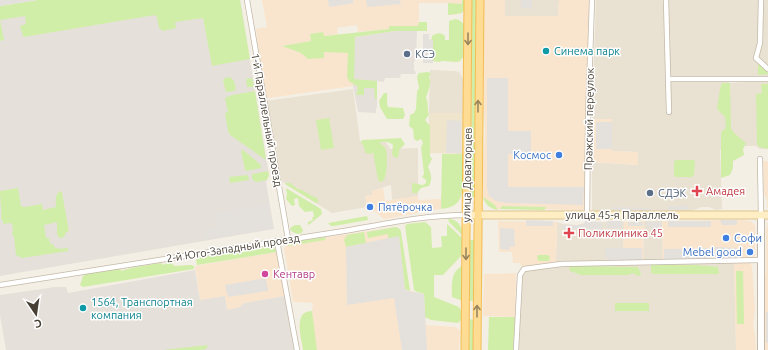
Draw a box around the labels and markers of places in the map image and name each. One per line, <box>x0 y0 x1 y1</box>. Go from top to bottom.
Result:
place label: Синема парк <box>554 45 620 57</box>
marker: Синема парк <box>541 46 551 56</box>
place label: КСЭ <box>415 48 435 60</box>
marker: КСЭ <box>402 49 412 59</box>
place label: Космос <box>513 149 551 161</box>
marker: Космос <box>554 150 564 160</box>
marker: Амадея <box>691 185 703 197</box>
place label: Амадея <box>706 185 745 197</box>
place label: СДЭК <box>658 187 686 199</box>
marker: СДЭК <box>645 188 655 198</box>
place label: Пятёрочка <box>378 201 432 213</box>
marker: Пятёрочка <box>365 202 375 212</box>
marker: Поликлиника 45 <box>563 227 575 239</box>
place label: Поликлиника 45 <box>578 227 663 239</box>
place label: Софи <box>734 232 762 244</box>
marker: Софи <box>721 233 731 243</box>
place label: Mebel good <box>683 246 742 258</box>
marker: Mebel good <box>745 247 755 257</box>
place label: Кентавр <box>273 268 315 280</box>
marker: Кентавр <box>260 269 270 279</box>
place label: 1564, Транспортная компания <box>91 296 193 321</box>
marker: 1564, Транспортная компания <box>78 303 88 313</box>

